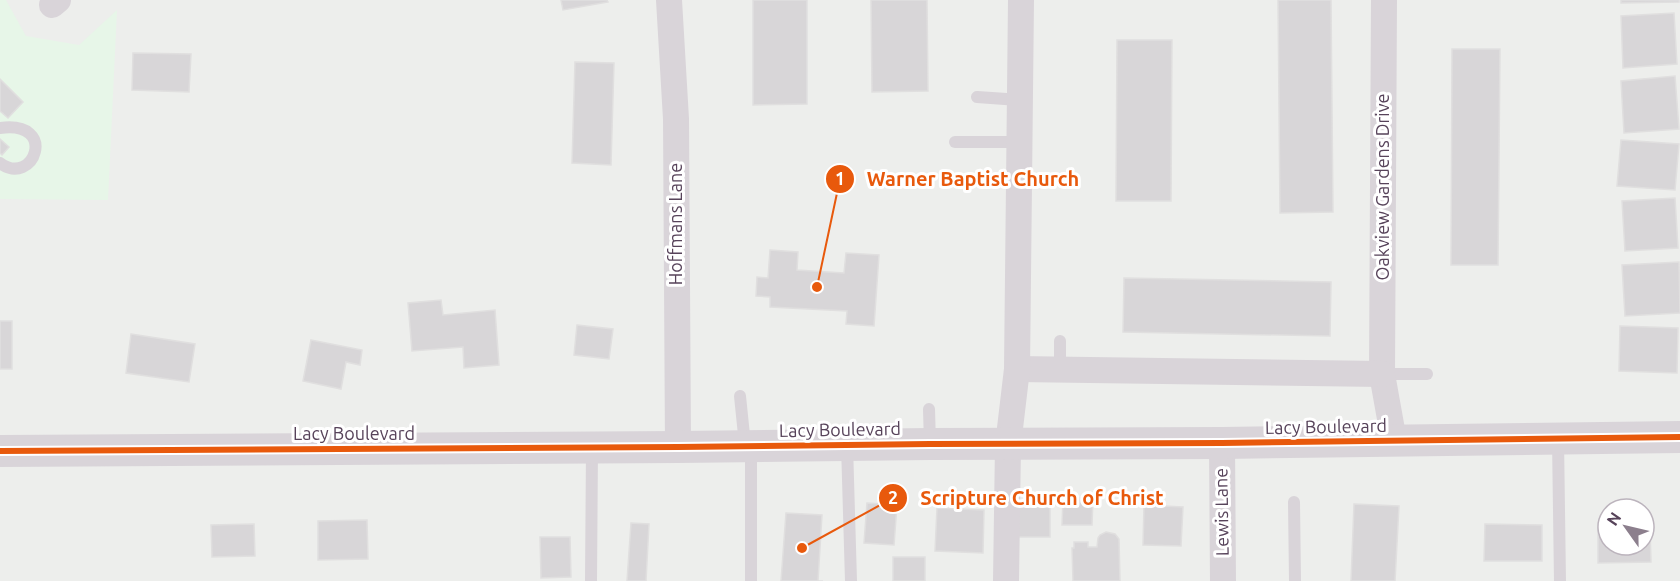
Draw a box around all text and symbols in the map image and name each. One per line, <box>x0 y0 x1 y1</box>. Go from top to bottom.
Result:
street label: Oakview Gardens Drive <box>1372 94 1392 280</box>
callout: Warner Baptist Church <box>825 160 1091 198</box>
street label: Hoffmans Lane <box>665 163 685 285</box>
text: Warner Baptist Church <box>867 167 1079 190</box>
text: 1 <box>835 168 845 188</box>
street label: Lacy Boulevard <box>1265 415 1387 437</box>
street label: Lacy Boulevard <box>779 418 901 440</box>
street label: Lacy Boulevard <box>293 423 415 443</box>
street label: Lewis Lane <box>1210 468 1232 556</box>
callout: Scripture Church of Christ <box>878 479 1175 517</box>
text: Scripture Church of Christ <box>920 486 1164 509</box>
text: 2 <box>888 487 898 507</box>
north arrow <box>1596 497 1656 557</box>
text: N <box>1603 509 1624 529</box>

